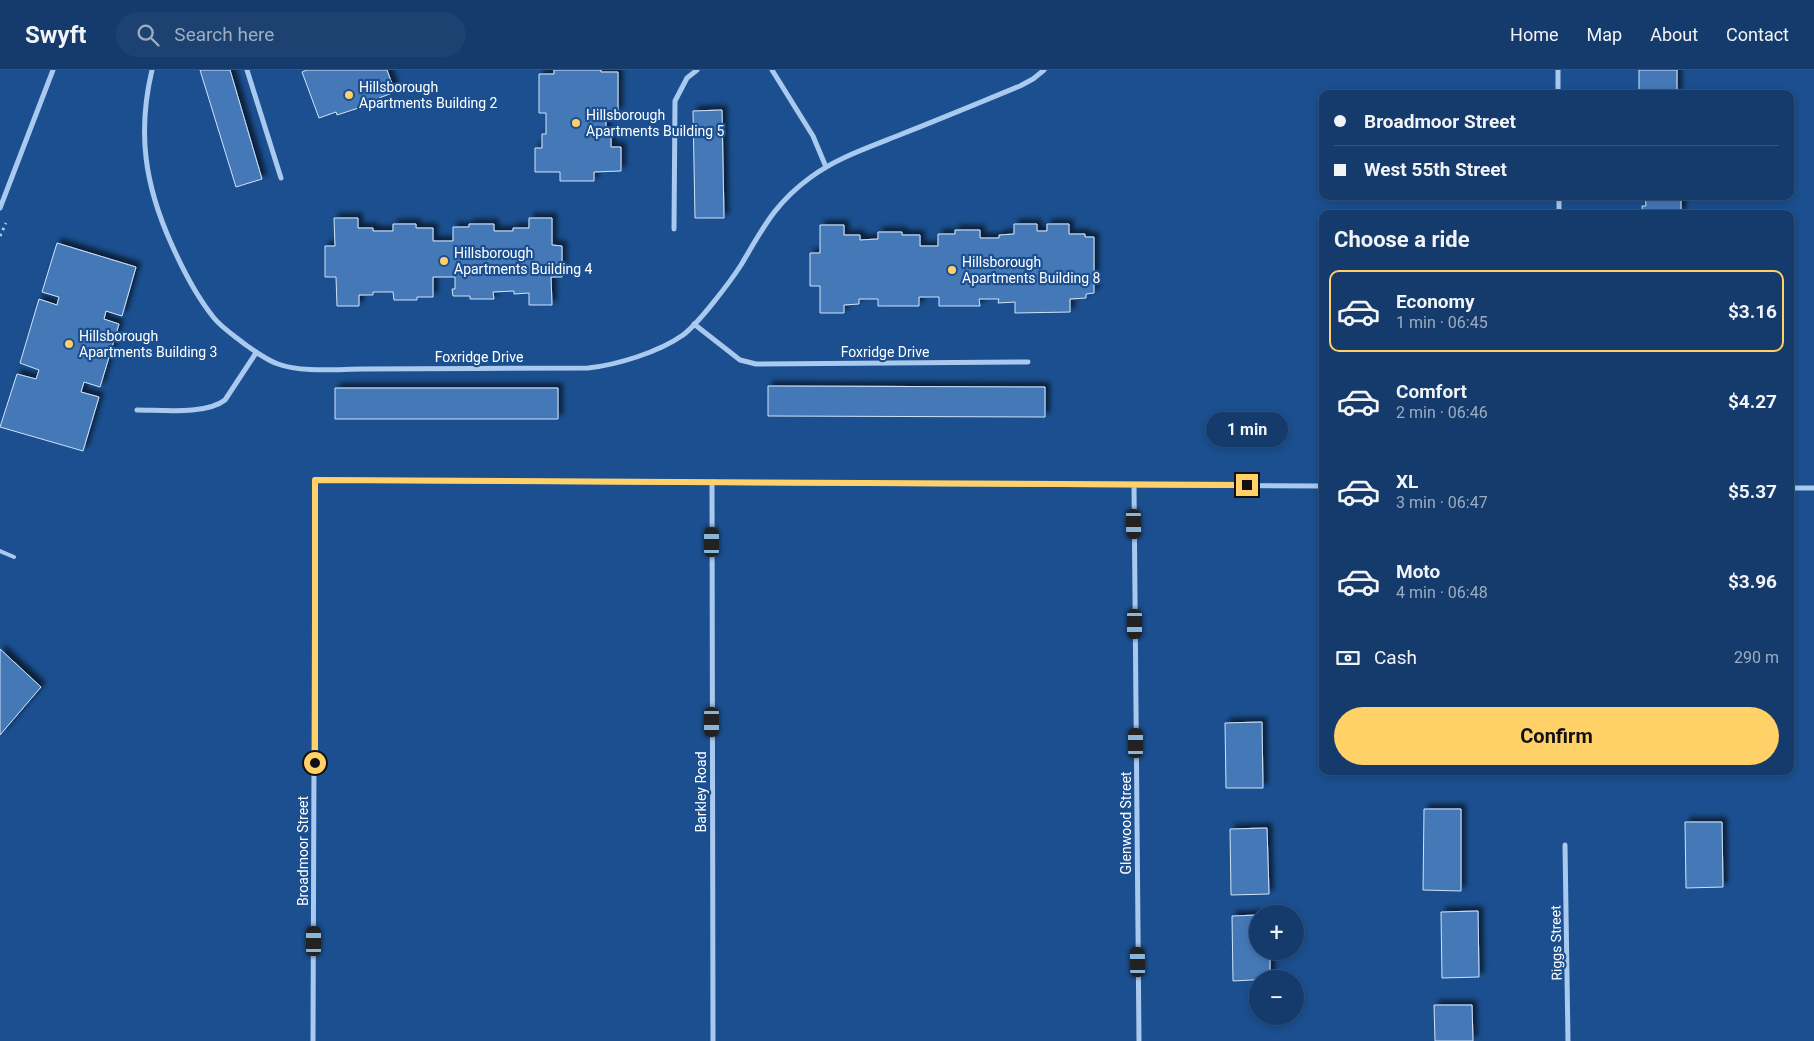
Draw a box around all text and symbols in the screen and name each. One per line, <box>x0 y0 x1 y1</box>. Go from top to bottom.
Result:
search box <box>116 12 466 57</box>
text: Swyft <box>25 21 86 49</box>
icon: search <box>134 21 162 49</box>
text: Search here <box>174 23 274 46</box>
text: Home <box>1510 24 1559 45</box>
text: Map <box>1587 24 1622 45</box>
text: About <box>1650 24 1698 45</box>
text: Contact <box>1726 24 1789 45</box>
place label: Hillsborough Apartments Building 2 <box>359 79 498 111</box>
marker: Hillsborough Apartments Building 2 <box>343 89 355 101</box>
place label: Hillsborough Apartments Building 5 <box>586 107 725 139</box>
text: Broadmoor Street <box>1364 110 1516 133</box>
marker: Hillsborough Apartments Building 5 <box>570 117 582 129</box>
text: West 55th Street <box>1364 158 1507 181</box>
text: Choose a ride <box>1334 227 1470 252</box>
place label: Hillsborough Apartments Building 4 <box>454 245 593 277</box>
place label: Hillsborough Apartments Building 8 <box>962 254 1101 286</box>
marker: Hillsborough Apartments Building 4 <box>438 255 450 267</box>
marker: Hillsborough Apartments Building 8 <box>946 264 958 276</box>
icon: car <box>1336 289 1381 334</box>
text: Economy <box>1396 290 1475 313</box>
text: $3.16 <box>1728 300 1777 323</box>
text: 1 min · 06:45 <box>1396 313 1488 332</box>
place label: Hillsborough Apartments Building 3 <box>79 328 217 360</box>
marker: Hillsborough Apartments Building 3 <box>63 338 75 350</box>
street label: Foxridge Drive <box>841 344 929 360</box>
street label: Foxridge Drive <box>435 349 523 365</box>
icon: car <box>1336 379 1381 424</box>
text: Comfort <box>1396 380 1467 403</box>
text: $4.27 <box>1728 390 1777 413</box>
text: 2 min · 06:46 <box>1396 403 1488 422</box>
callout: 1 min <box>1206 412 1288 448</box>
text: 1 min <box>1227 420 1267 439</box>
icon: car <box>1336 469 1381 514</box>
text: XL <box>1396 470 1418 493</box>
route end <box>1236 474 1258 496</box>
text: $5.37 <box>1728 480 1777 503</box>
text: 3 min · 06:47 <box>1396 493 1488 512</box>
car <box>1126 509 1141 539</box>
car <box>704 527 719 557</box>
icon: car <box>1336 559 1381 604</box>
text: Moto <box>1396 560 1440 583</box>
text: $3.96 <box>1728 570 1777 593</box>
text: 4 min · 06:48 <box>1396 583 1488 602</box>
car <box>1127 609 1142 639</box>
icon: cash <box>1334 644 1362 672</box>
text: Cash <box>1374 646 1417 669</box>
text: 290 m <box>1734 648 1779 667</box>
car <box>704 707 719 737</box>
button: Confirm <box>1334 707 1779 765</box>
car <box>1128 728 1143 758</box>
street label: Barkley Road <box>693 751 709 833</box>
route start <box>304 752 326 774</box>
street label: Glenwood Street <box>1118 771 1134 874</box>
street label: Broadmoor Street <box>295 795 311 906</box>
map controls <box>1249 905 1304 1025</box>
button: + <box>1249 905 1304 960</box>
street label: Riggs Street <box>1547 905 1565 981</box>
car <box>306 926 321 956</box>
car <box>1130 947 1145 977</box>
button: − <box>1249 970 1304 1025</box>

